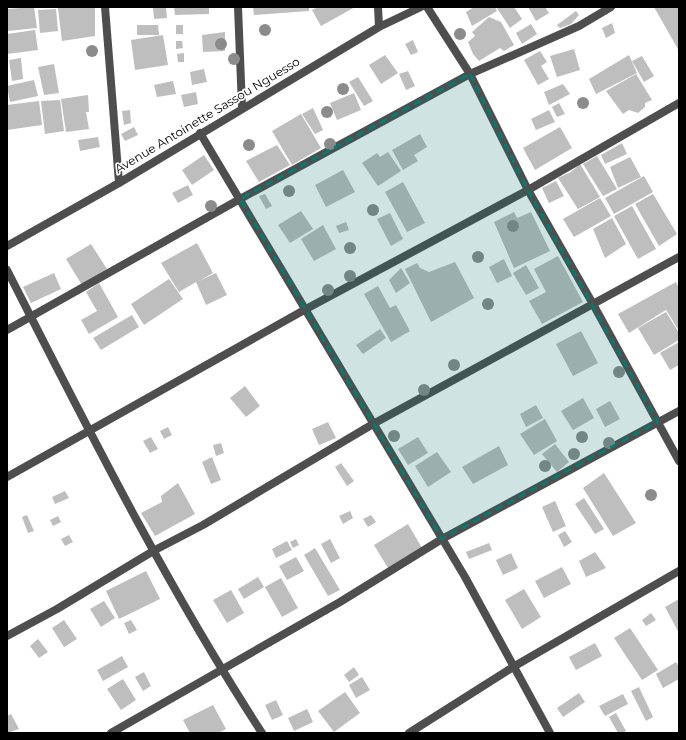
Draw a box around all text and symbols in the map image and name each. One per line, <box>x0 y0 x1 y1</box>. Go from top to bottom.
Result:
street label: Avenue Antoinette Sassou Nguesso <box>112 54 302 176</box>

